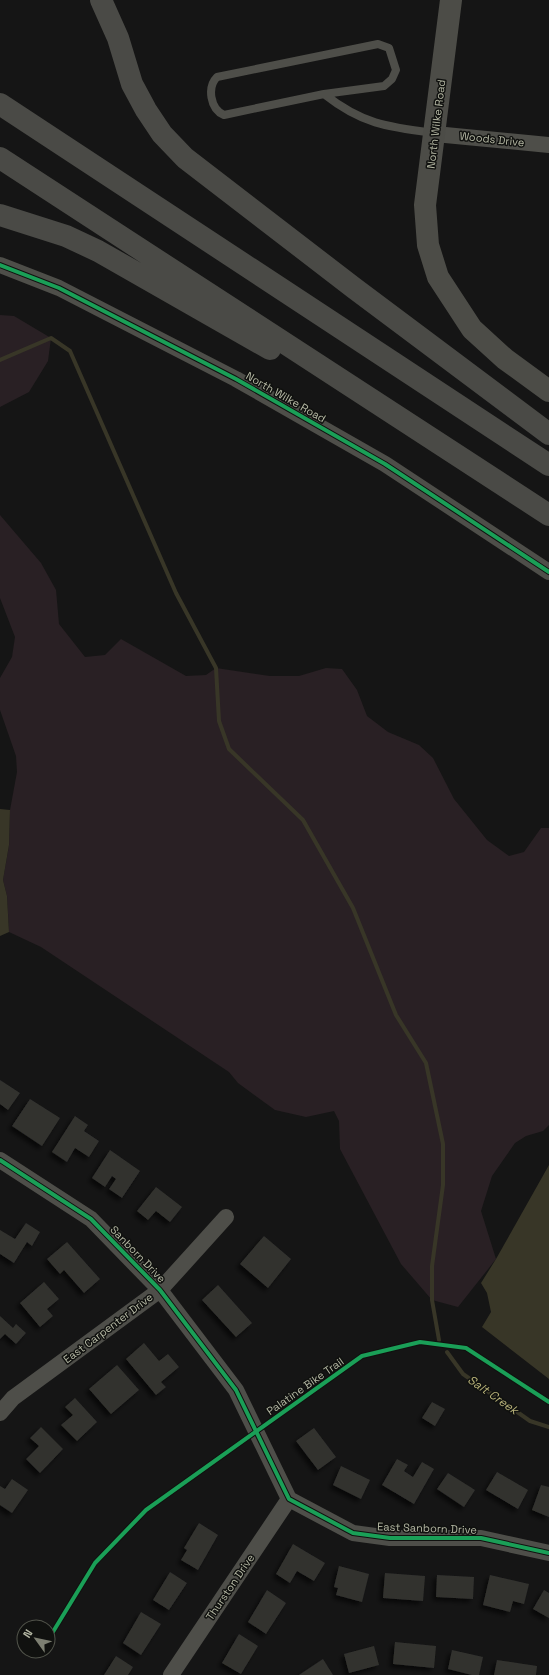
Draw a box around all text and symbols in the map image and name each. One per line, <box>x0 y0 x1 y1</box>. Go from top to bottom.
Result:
street label: North Wilke Road <box>424 79 448 169</box>
street label: Woods Drive <box>459 129 525 149</box>
street label: North Wilke Road <box>244 368 328 426</box>
street label: Sanborn Drive <box>107 1223 169 1285</box>
street label: East Carpenter Drive <box>60 1290 156 1366</box>
street label: Palatine Bike Trail <box>264 1354 346 1418</box>
water label: Salt Creek <box>464 1372 523 1419</box>
street label: East Sanborn Drive <box>377 1519 477 1537</box>
street label: Thurston Drive <box>203 1551 257 1623</box>
north arrow <box>16 1619 56 1659</box>
text: N <box>20 1627 35 1640</box>

